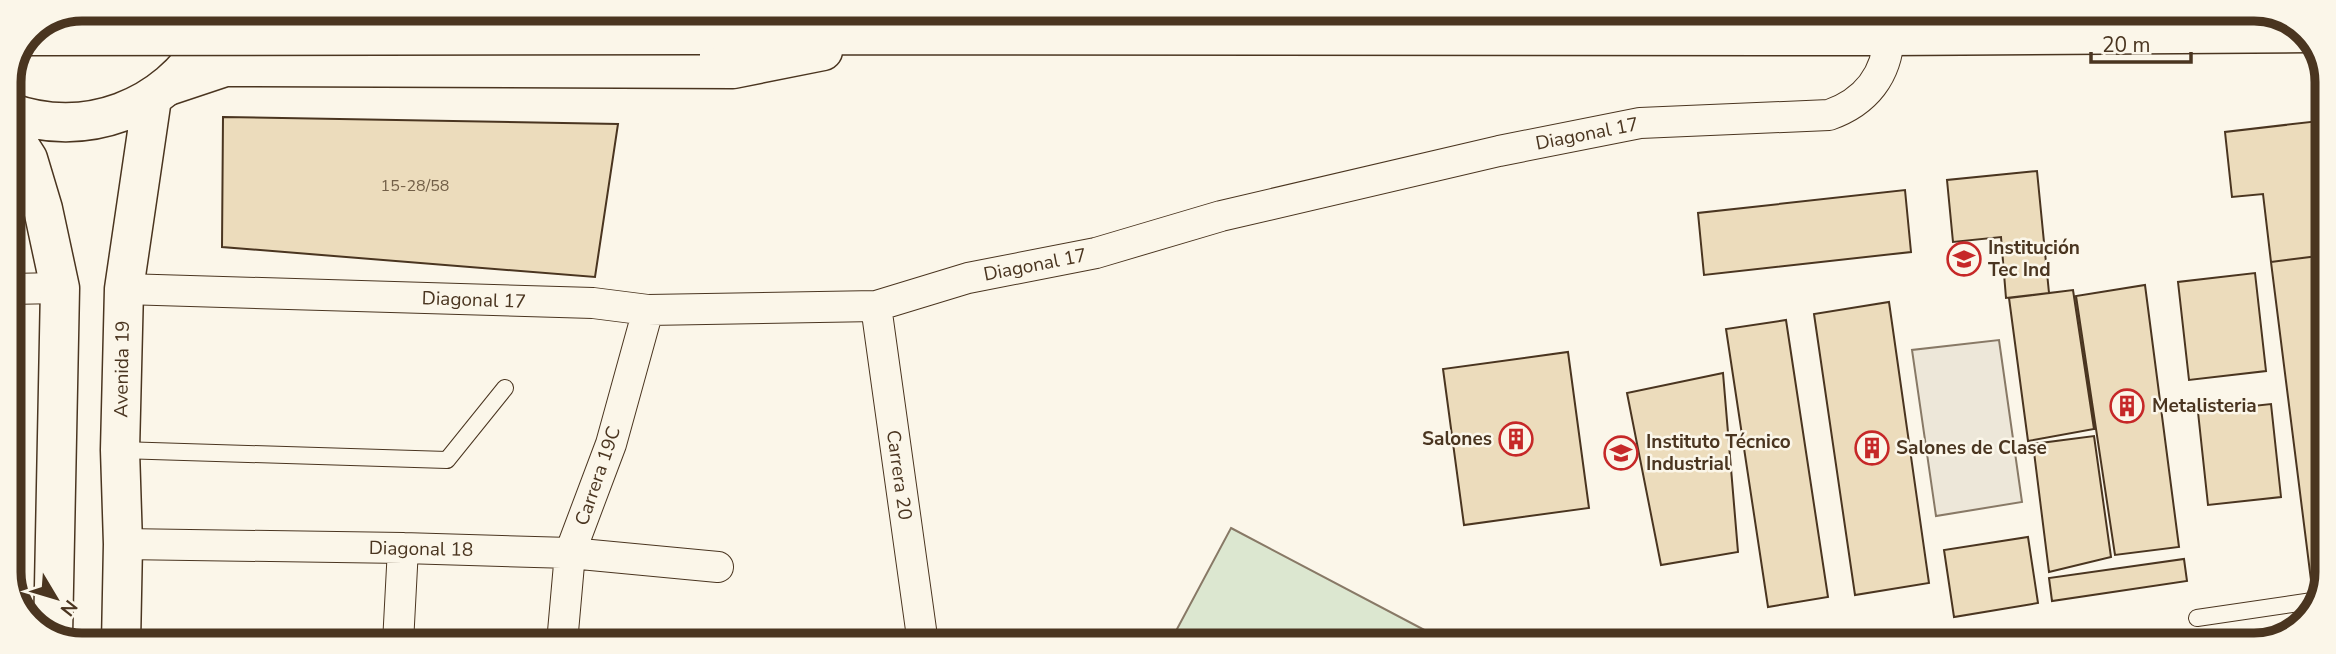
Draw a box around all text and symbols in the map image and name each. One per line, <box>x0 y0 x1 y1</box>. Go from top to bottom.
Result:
scale bar <box>2091 21 2191 65</box>
text: 20 m <box>2102 31 2151 59</box>
street label: Diagonal 17 <box>1533 111 1641 157</box>
house number: 15-28/58 <box>381 175 449 197</box>
place label: Institución Tec Ind <box>1988 235 2080 283</box>
school or university icon: Institución Tec Ind <box>1945 240 1983 278</box>
street label: Diagonal 17 <box>981 242 1089 288</box>
street label: Diagonal 17 <box>421 285 527 315</box>
street label: Avenida 19 <box>108 320 136 418</box>
building icon: Metalisteria <box>2108 387 2146 425</box>
place label: Metalisteria <box>2152 393 2257 419</box>
building icon: Salones <box>1497 420 1535 458</box>
street label: Carrera 19C <box>569 423 627 529</box>
place label: Salones <box>1422 426 1492 452</box>
street label: Carrera 20 <box>880 428 918 522</box>
place label: Instituto Técnico Industrial <box>1646 429 1791 477</box>
building icon: Salones de Clase <box>1853 429 1891 467</box>
school or university icon: Instituto Técnico Industrial <box>1602 434 1640 472</box>
place label: Salones de Clase <box>1896 435 2047 461</box>
street label: Diagonal 18 <box>369 535 473 563</box>
north arrow <box>21 563 91 633</box>
text: N <box>54 594 83 621</box>

